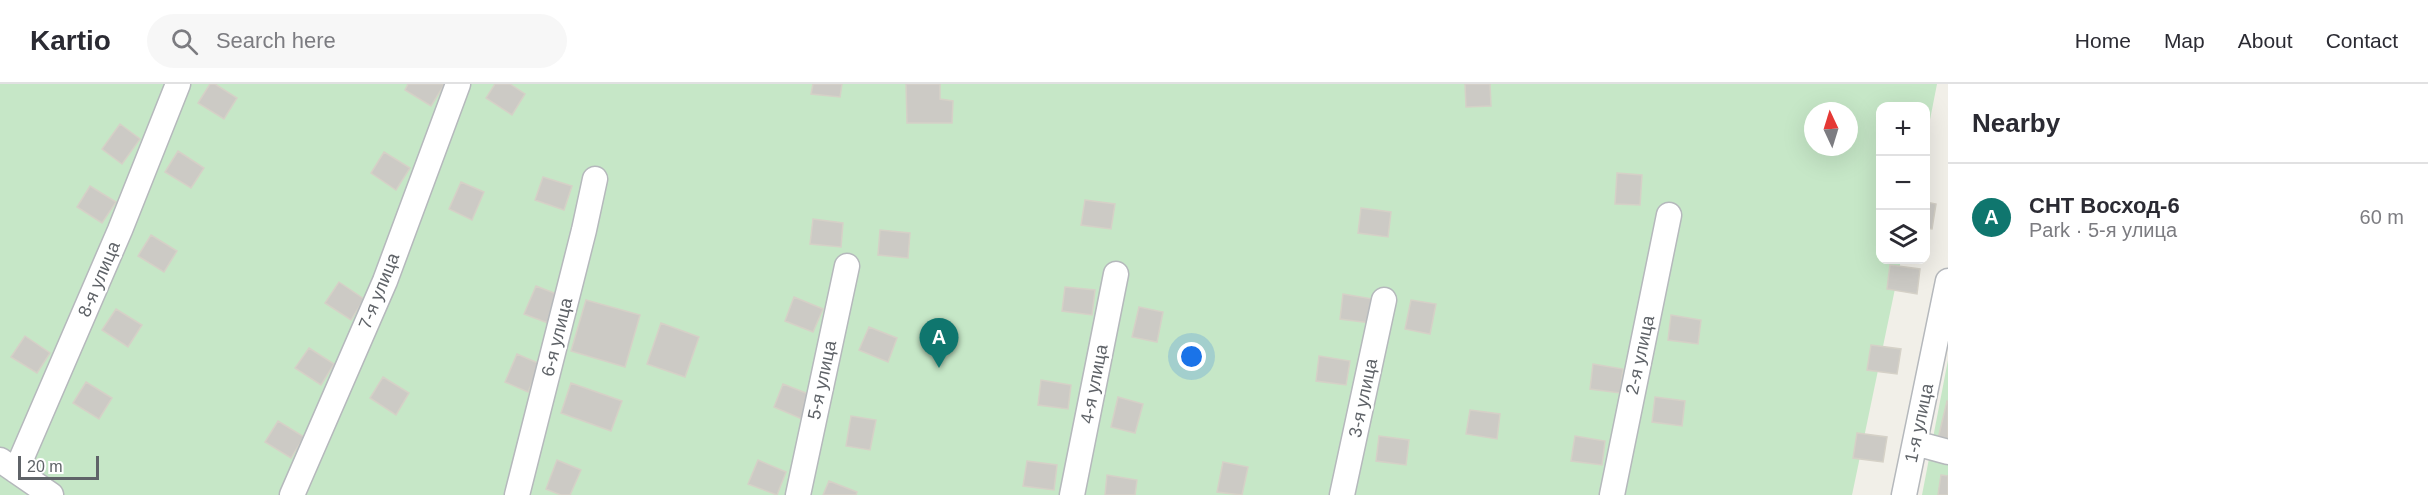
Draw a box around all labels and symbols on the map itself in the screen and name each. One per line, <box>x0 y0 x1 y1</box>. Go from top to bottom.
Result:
north arrow <box>1804 102 1858 156</box>
street label: 8-я улица <box>74 237 124 320</box>
street label: 7-я улица <box>355 249 404 332</box>
street label: 6-я улица <box>538 295 577 378</box>
street label: 2-я улица <box>1622 313 1658 396</box>
pin: A <box>920 318 958 368</box>
street label: 5-я улица <box>804 338 840 421</box>
street label: 4-я улица <box>1077 342 1112 425</box>
your location <box>1177 342 1206 371</box>
street label: 3-я улица <box>1345 356 1381 439</box>
street label: 1-я улица <box>1901 381 1937 464</box>
scale bar <box>18 453 99 480</box>

